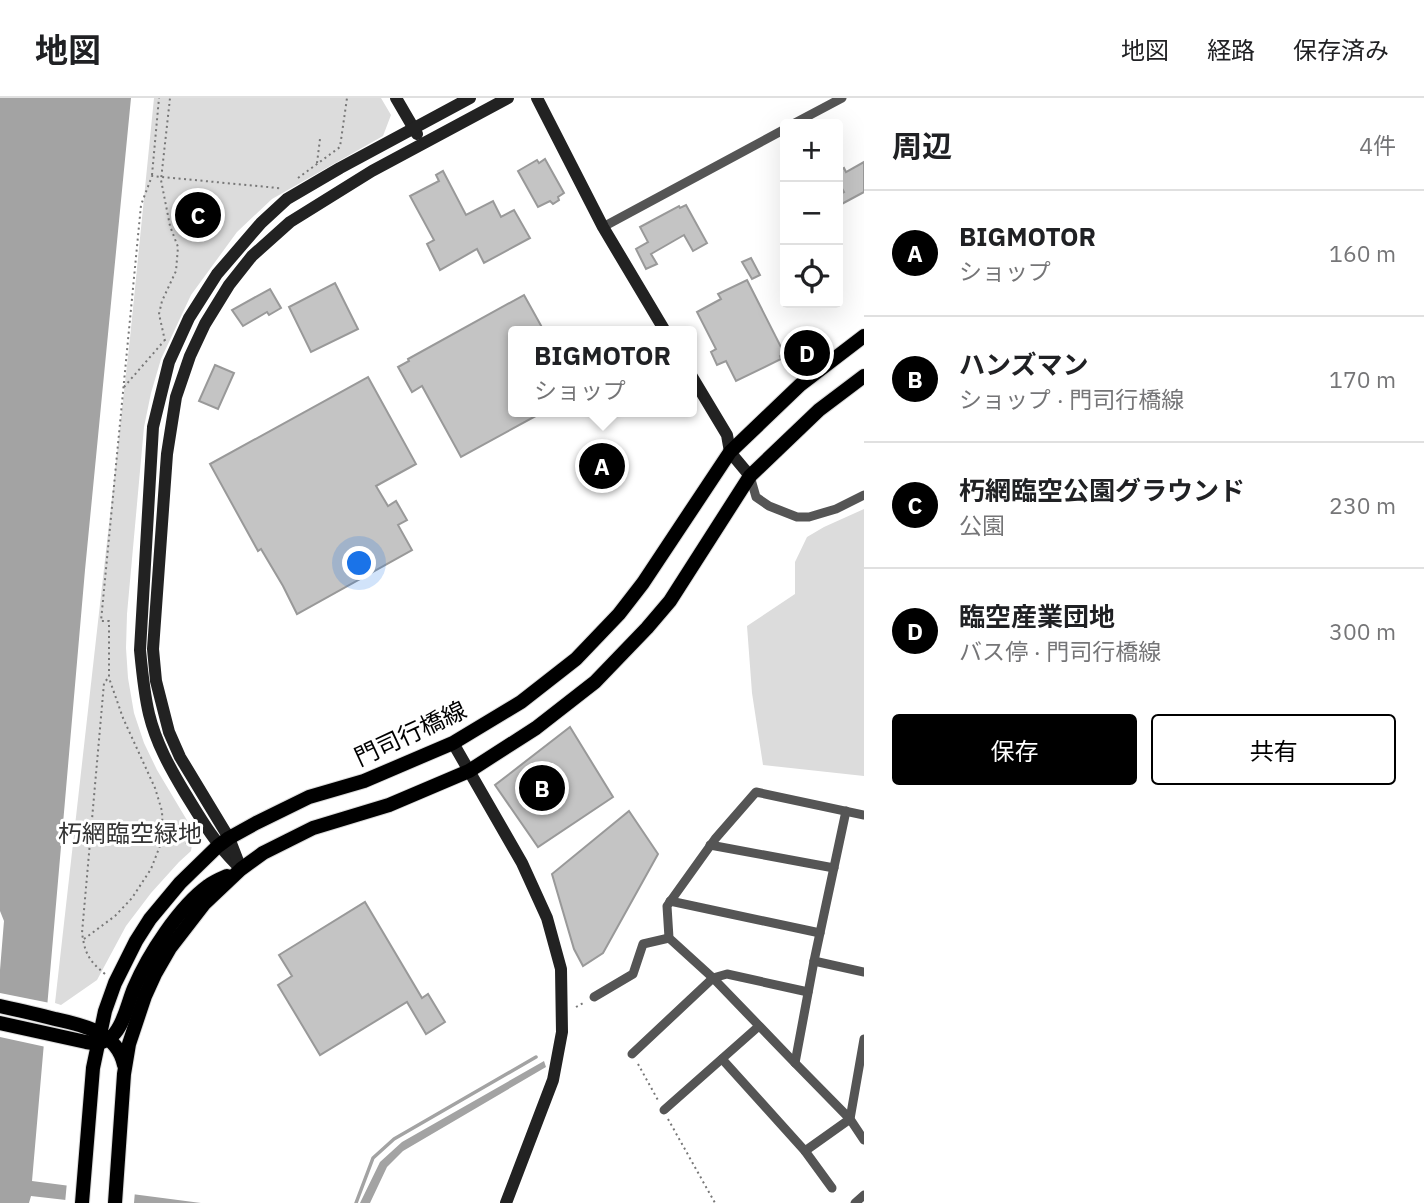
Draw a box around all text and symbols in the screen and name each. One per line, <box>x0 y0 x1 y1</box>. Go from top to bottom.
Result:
text: 地図 <box>35 28 101 71</box>
text: 地図 <box>1121 34 1169 66</box>
text: 経路 <box>1207 34 1255 66</box>
text: 保存済み <box>1293 34 1389 66</box>
map controls <box>780 119 843 308</box>
button: + <box>780 119 843 182</box>
text: 周辺 <box>892 126 952 165</box>
text: 4件 <box>1359 130 1396 160</box>
button: − <box>780 182 843 245</box>
pin: C <box>175 189 221 241</box>
text: BIGMOTOR <box>959 219 1096 253</box>
text: A <box>907 238 923 268</box>
text: 160 m <box>1329 238 1396 268</box>
button: locate <box>780 245 843 308</box>
text: ショップ <box>959 256 1051 286</box>
popup <box>508 326 697 417</box>
pin: D <box>784 327 830 379</box>
text: BIGMOTOR <box>534 338 671 372</box>
text: ハンズマン <box>959 347 1088 381</box>
text: B <box>907 364 923 394</box>
text: 170 m <box>1329 364 1396 394</box>
text: ショップ <box>534 375 626 405</box>
text: ショップ · 門司行橋線 <box>959 384 1184 414</box>
pin: A <box>579 440 625 492</box>
text: 朽網臨空公園グラウンド <box>959 473 1245 507</box>
text: C <box>908 490 922 520</box>
text: 230 m <box>1329 490 1396 520</box>
text: 公園 <box>959 510 1005 540</box>
your location <box>342 546 376 580</box>
text: 臨空産業団地 <box>959 599 1115 633</box>
text: D <box>907 616 923 646</box>
text: 300 m <box>1329 616 1396 646</box>
text: バス停 · 門司行橋線 <box>959 636 1161 666</box>
street label: 門司行橋線 <box>349 693 471 773</box>
button: 保存 <box>892 714 1137 785</box>
button: 共有 <box>1151 714 1396 785</box>
pin: B <box>519 762 565 814</box>
park label: 朽網臨空緑地 <box>58 817 202 849</box>

